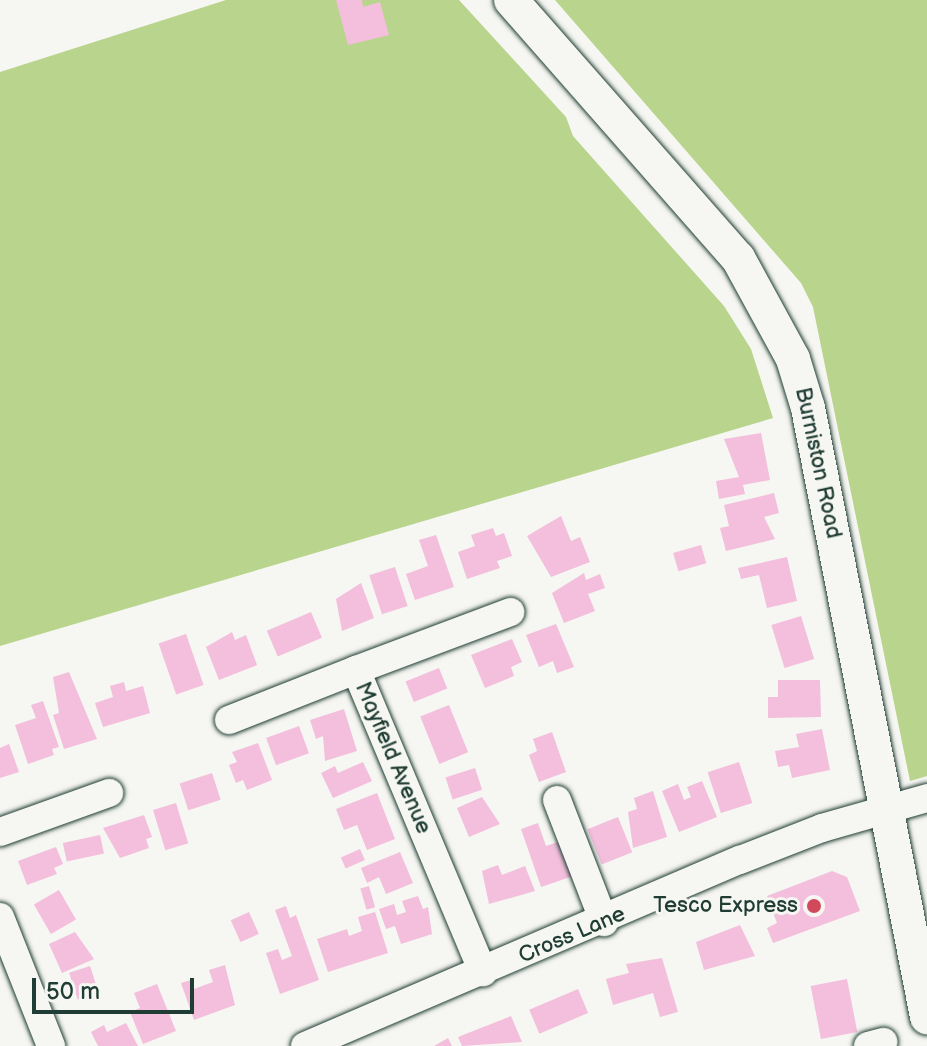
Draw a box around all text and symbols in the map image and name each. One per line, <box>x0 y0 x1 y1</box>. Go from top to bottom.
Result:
street label: Burniston Road <box>789 385 847 541</box>
street label: Mayfield Avenue <box>349 678 437 838</box>
place label: Tesco Express <box>653 893 798 919</box>
marker: Tesco Express <box>805 897 823 915</box>
street label: Cross Lane <box>515 901 629 969</box>
scale bar <box>36 962 198 1012</box>
text: 50 m <box>46 977 100 1006</box>

